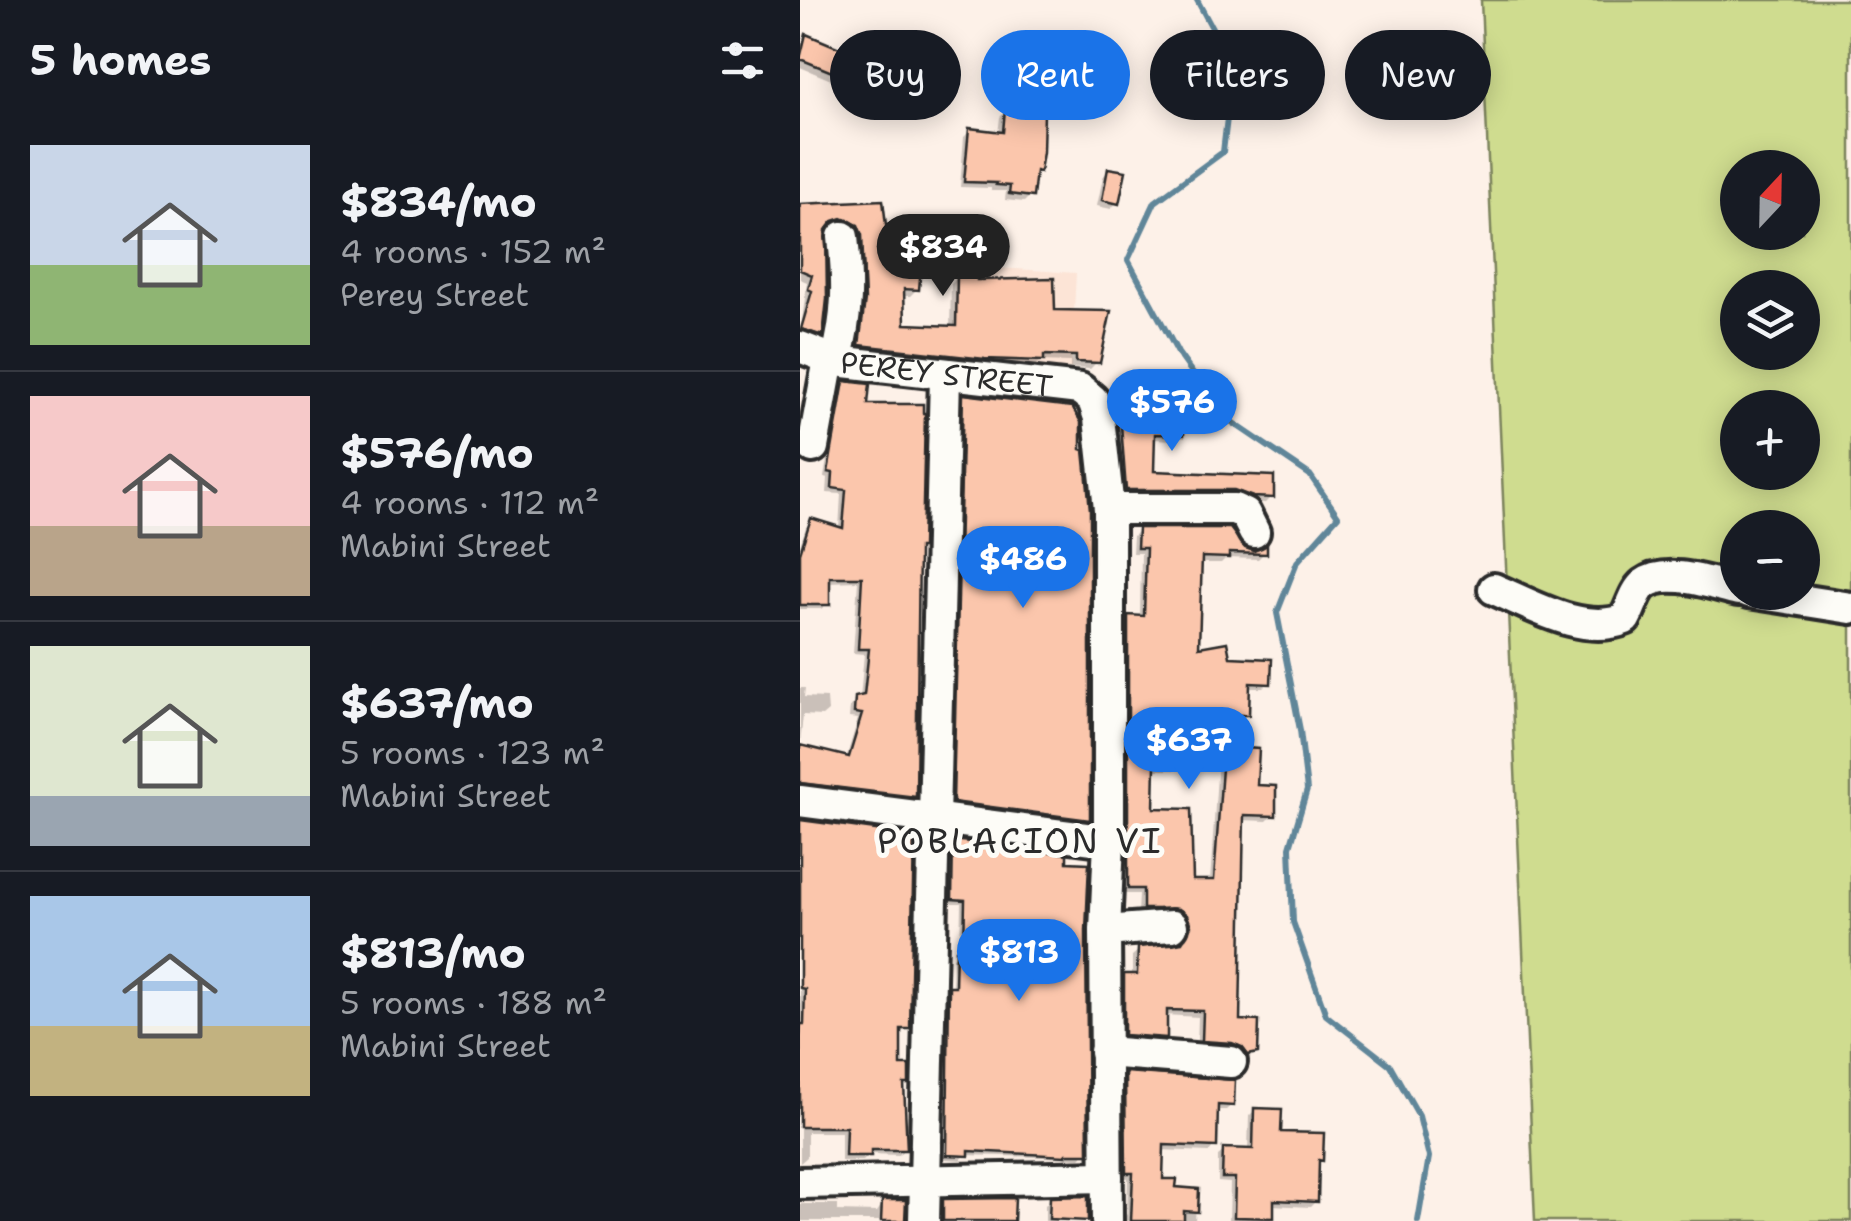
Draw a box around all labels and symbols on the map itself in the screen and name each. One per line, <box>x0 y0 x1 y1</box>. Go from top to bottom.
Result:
north arrow <box>1720 150 1820 250</box>
pin: $834 <box>884 214 1002 299</box>
street label: PEREY STREET <box>838 341 1055 406</box>
pin: $576 <box>1113 369 1231 454</box>
pin: $486 <box>964 526 1082 611</box>
pin: $637 <box>1130 707 1248 792</box>
district label: POBLACION VI <box>877 817 1163 864</box>
pin: $813 <box>960 919 1078 1004</box>

